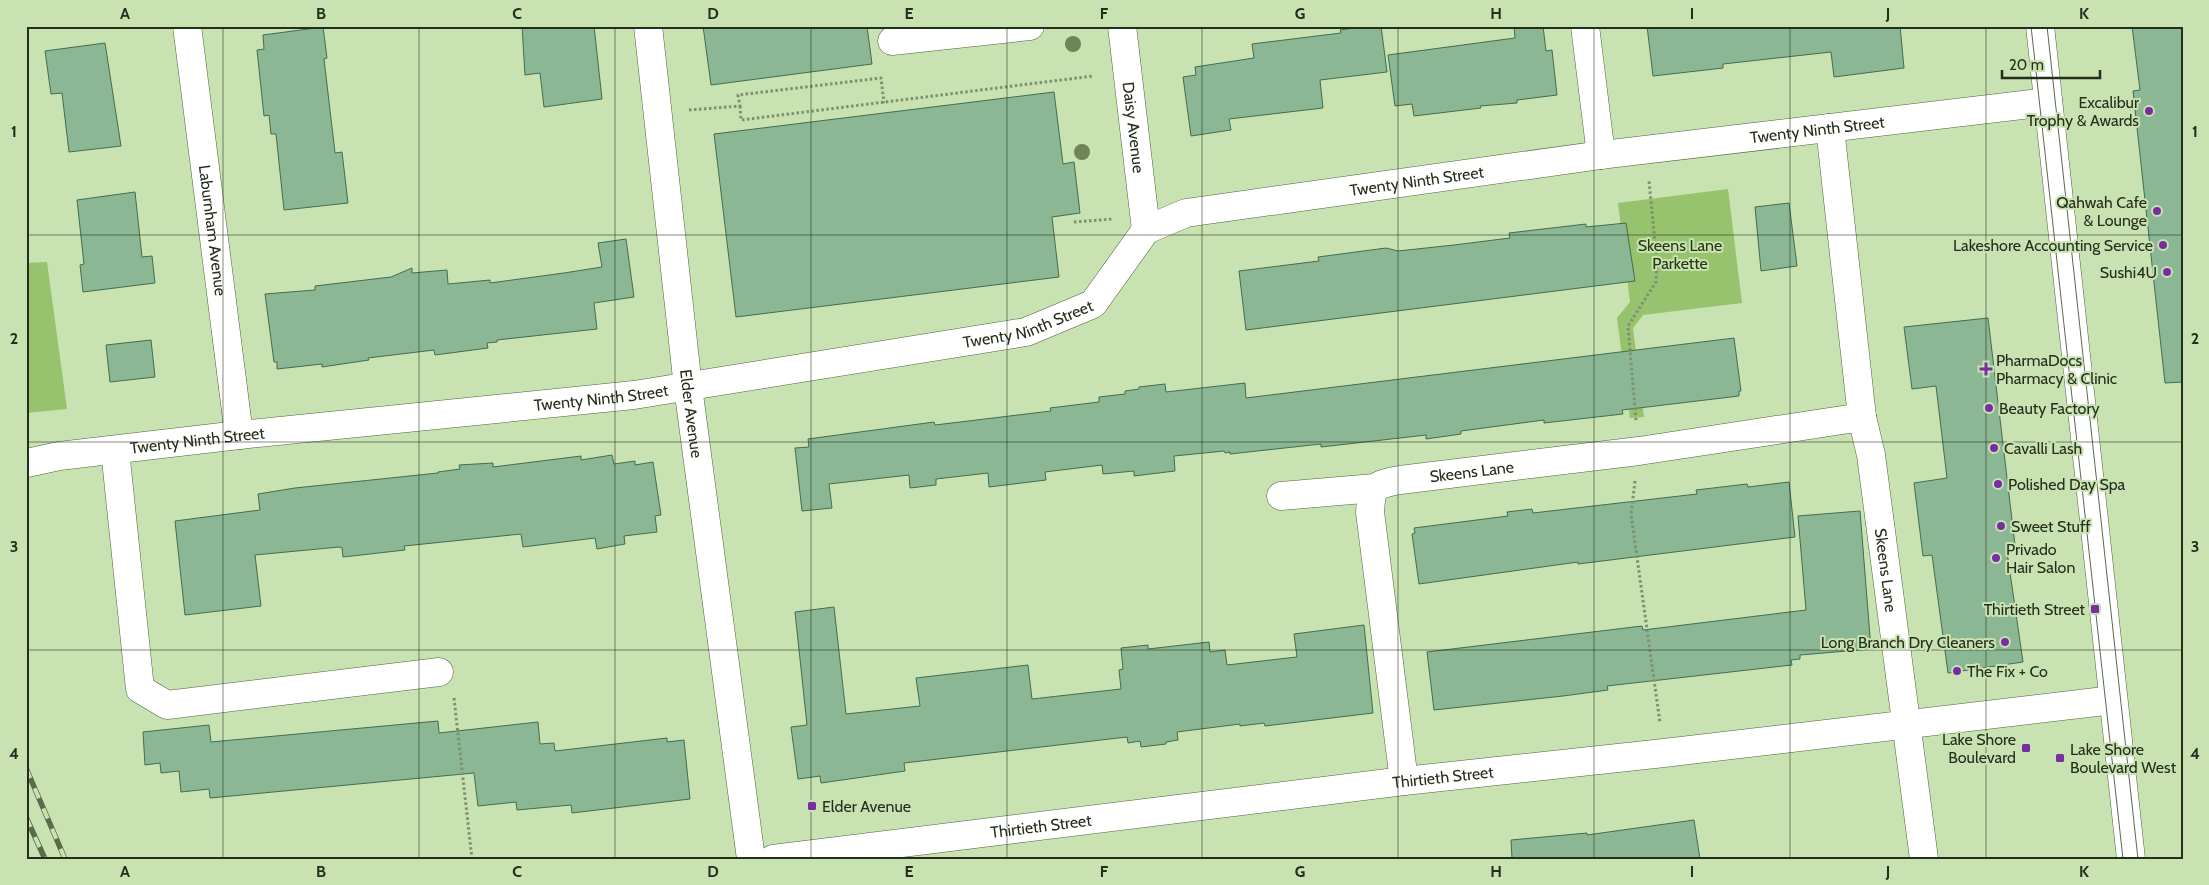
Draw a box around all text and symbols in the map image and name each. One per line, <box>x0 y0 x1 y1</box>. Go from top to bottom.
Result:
text: A <box>120 4 130 23</box>
text: B <box>316 4 326 23</box>
text: C <box>512 4 522 23</box>
text: D <box>707 4 719 23</box>
text: E <box>904 4 914 23</box>
text: F <box>1100 4 1109 23</box>
text: G <box>1295 4 1305 23</box>
text: H <box>1490 4 1502 23</box>
text: I <box>1690 4 1694 23</box>
text: J <box>1885 4 1890 23</box>
text: K <box>2079 4 2089 23</box>
scale bar <box>2002 48 2099 80</box>
text: 20 m <box>2009 56 2044 74</box>
street label: Daisy Avenue <box>1119 81 1148 174</box>
place label: Excalibur Trophy & Awards <box>2027 93 2140 130</box>
marker: Excalibur Trophy & Awards <box>2143 105 2155 117</box>
street label: Twenty Ninth Street <box>1749 112 1886 147</box>
text: 1 <box>11 122 17 141</box>
text: 1 <box>2192 122 2198 141</box>
street label: Twenty Ninth Street <box>1348 162 1486 200</box>
street label: Laburnham Avenue <box>195 164 230 297</box>
place label: Qahwah Cafe & Lounge <box>2056 193 2147 230</box>
marker: Qahwah Cafe & Lounge <box>2151 205 2163 217</box>
park label: Skeens Lane Parkette <box>1638 236 1722 273</box>
place label: Lakeshore Accounting Service <box>1953 236 2153 255</box>
marker: Lakeshore Accounting Service <box>2157 239 2169 251</box>
place label: Sushi4U <box>2100 263 2157 282</box>
marker: Sushi4U <box>2161 266 2173 278</box>
street label: Twenty Ninth Street <box>962 296 1096 352</box>
text: 2 <box>10 329 18 348</box>
text: 2 <box>2191 329 2199 348</box>
place label: PharmaDocs Pharmacy & Clinic <box>1996 351 2117 388</box>
marker: PharmaDocs Pharmacy & Clinic <box>1980 363 1992 375</box>
street label: Elder Avenue <box>676 368 706 459</box>
street label: Twenty Ninth Street <box>533 381 670 415</box>
place label: Beauty Factory <box>1999 399 2100 418</box>
marker: Beauty Factory <box>1983 402 1995 414</box>
street label: Twenty Ninth Street <box>129 423 266 458</box>
place label: Cavalli Lash <box>2004 439 2082 458</box>
marker: Cavalli Lash <box>1988 442 2000 454</box>
street label: Skeens Lane <box>1429 457 1515 486</box>
place label: Polished Day Spa <box>2008 475 2126 494</box>
marker: Polished Day Spa <box>1992 478 2004 490</box>
place label: Sweet Stuff <box>2011 517 2091 536</box>
marker: Sweet Stuff <box>1995 520 2007 532</box>
street label: Skeens Lane <box>1871 527 1901 613</box>
text: 3 <box>10 537 18 556</box>
text: 3 <box>2191 537 2199 556</box>
place label: Privado Hair Salon <box>2006 540 2075 577</box>
marker: Privado Hair Salon <box>1990 552 2002 564</box>
place label: Thirtieth Street <box>1984 600 2086 619</box>
marker: Thirtieth Street <box>2089 603 2101 615</box>
place label: Long Branch Dry Cleaners <box>1821 633 1995 652</box>
marker: Long Branch Dry Cleaners <box>1999 636 2011 648</box>
place label: The Fix + Co <box>1967 662 2048 681</box>
marker: The Fix + Co <box>1951 665 1963 677</box>
place label: Lake Shore Boulevard <box>1942 730 2016 767</box>
place label: Lake Shore Boulevard West <box>2070 740 2177 777</box>
marker: Lake Shore Boulevard <box>2020 742 2032 754</box>
text: 4 <box>9 744 19 763</box>
text: 4 <box>2190 744 2200 763</box>
marker: Lake Shore Boulevard West <box>2054 752 2066 764</box>
street label: Thirtieth Street <box>1391 762 1495 792</box>
place label: Elder Avenue <box>822 797 911 816</box>
marker: Elder Avenue <box>806 800 818 812</box>
street label: Thirtieth Street <box>989 811 1093 842</box>
text: A <box>120 862 130 881</box>
text: B <box>316 862 326 881</box>
text: C <box>512 862 522 881</box>
text: D <box>707 862 719 881</box>
text: E <box>904 862 914 881</box>
text: F <box>1100 862 1109 881</box>
text: G <box>1295 862 1305 881</box>
text: H <box>1490 862 1502 881</box>
text: I <box>1690 862 1694 881</box>
text: J <box>1885 862 1890 881</box>
text: K <box>2079 862 2089 881</box>

